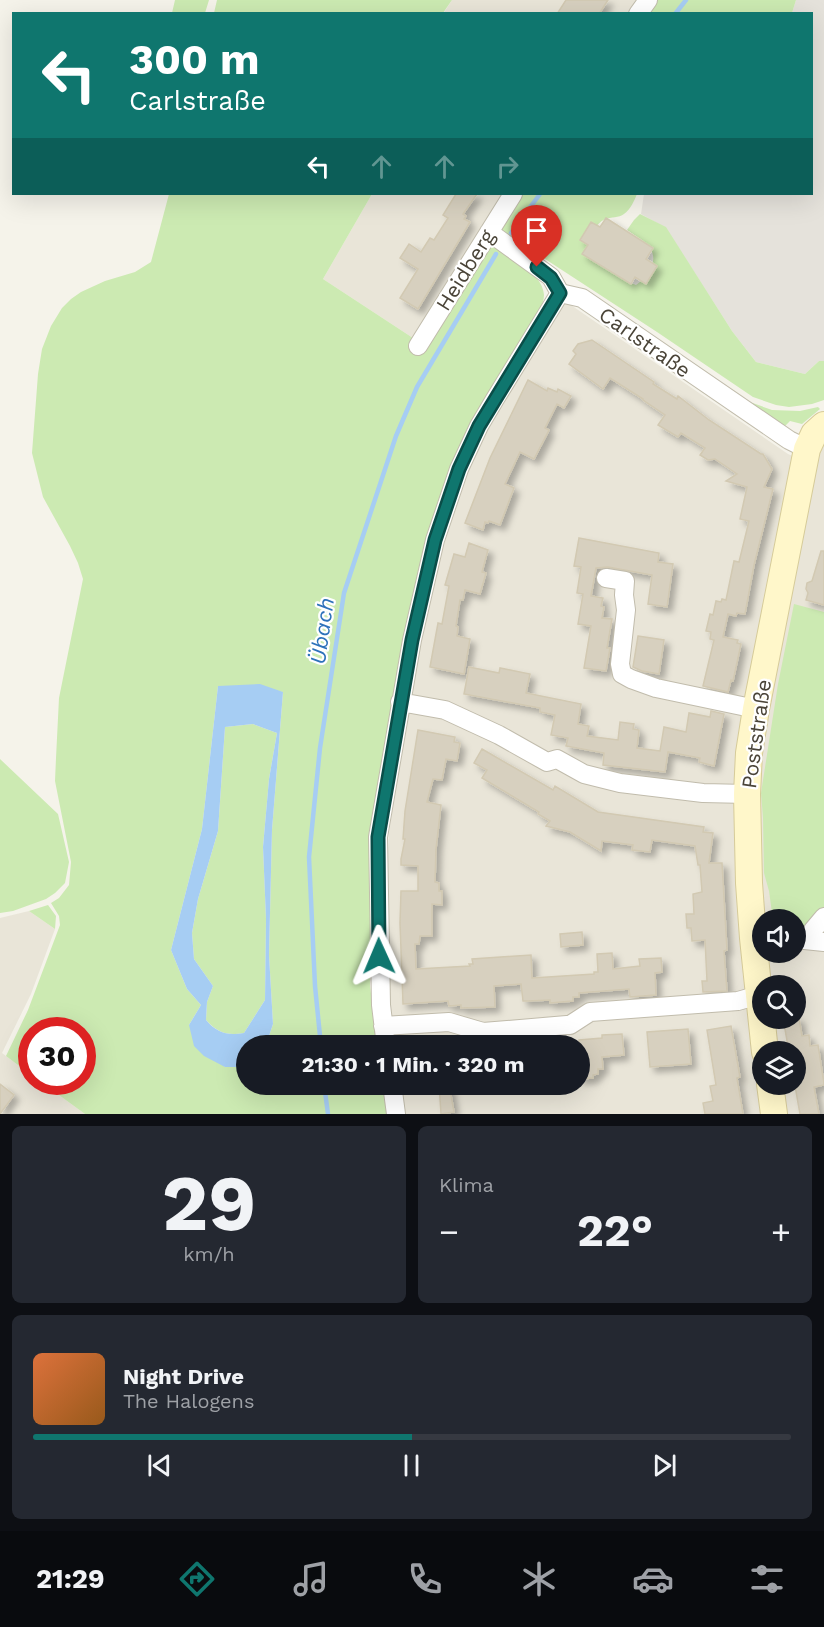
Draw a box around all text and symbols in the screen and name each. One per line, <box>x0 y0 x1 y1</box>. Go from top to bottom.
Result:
text: 300 m <box>129 35 260 84</box>
icon: left <box>30 36 108 114</box>
text: Carlstraße <box>129 85 266 117</box>
icon: left <box>302 150 335 183</box>
icon: ahead <box>365 150 398 183</box>
icon: ahead <box>428 150 461 183</box>
icon: right <box>491 150 524 183</box>
pin <box>511 205 562 267</box>
icon: arrive <box>520 214 553 247</box>
street label: Heidberg <box>430 224 500 315</box>
street label: Carlstraße <box>594 301 696 383</box>
water label: Übach <box>305 596 339 666</box>
street label: Poststraße <box>736 678 776 790</box>
map controls <box>752 909 806 1095</box>
button: sound <box>752 909 806 963</box>
position arrow <box>347 924 411 988</box>
button: search <box>752 975 806 1029</box>
speed limit sign: 30 <box>18 1017 96 1095</box>
button: layers <box>752 1041 806 1095</box>
text: 21:30 · 1 Min. · 320 m <box>301 1052 525 1077</box>
text: 29 <box>162 1157 256 1249</box>
text: Klima <box>439 1173 494 1197</box>
text: 22° <box>577 1204 653 1257</box>
text: − <box>439 1212 459 1251</box>
text: + <box>771 1212 791 1251</box>
text: km/h <box>183 1242 235 1266</box>
text: Night Drive <box>123 1364 244 1389</box>
text: The Halogens <box>123 1389 255 1413</box>
icon: previous <box>143 1449 176 1482</box>
icon: pause <box>395 1449 428 1482</box>
icon: next <box>648 1449 681 1482</box>
icon: directions <box>176 1558 218 1600</box>
icon: music <box>290 1558 332 1600</box>
icon: phone <box>404 1558 446 1600</box>
icon: climate <box>518 1558 560 1600</box>
icon: car <box>632 1558 674 1600</box>
icon: filters <box>746 1558 788 1600</box>
text: 21:29 <box>36 1563 105 1595</box>

